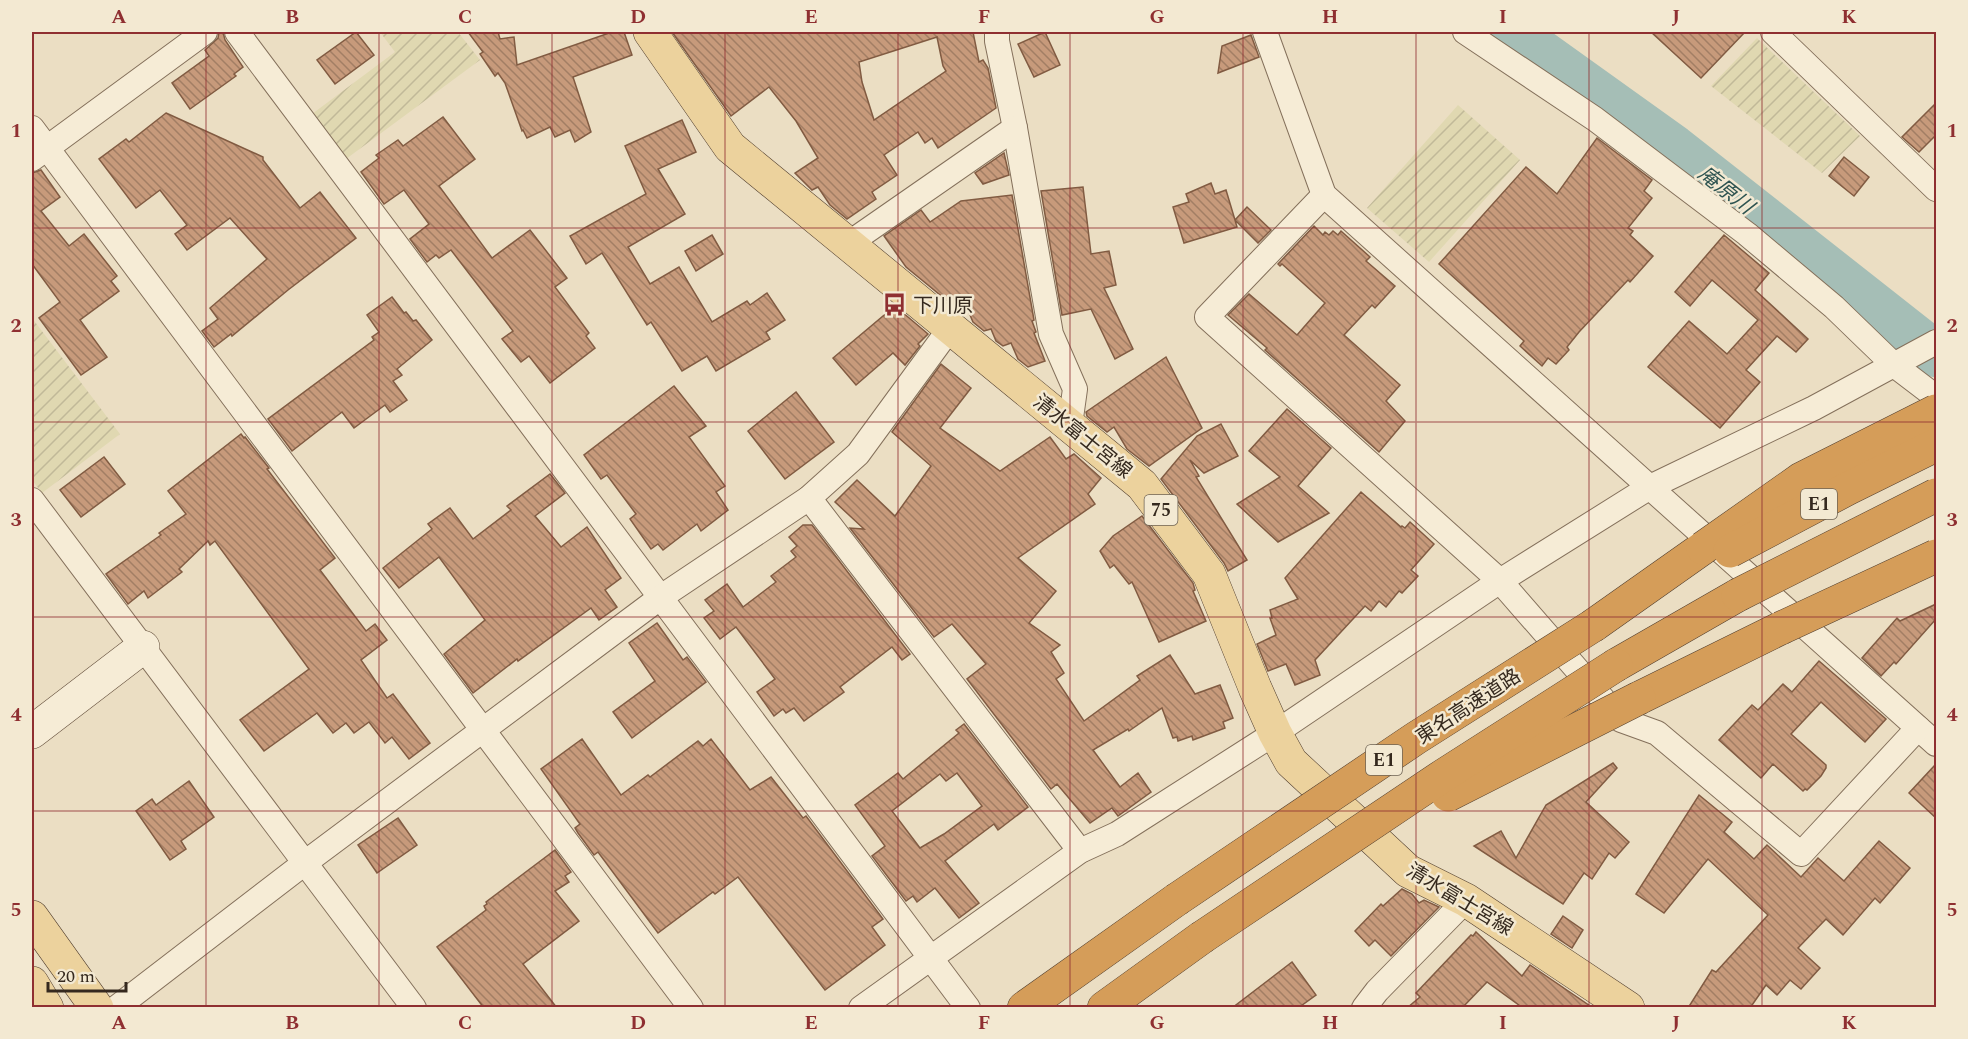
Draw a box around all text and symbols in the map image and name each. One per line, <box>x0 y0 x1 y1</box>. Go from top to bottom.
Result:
text: A <box>111 2 127 32</box>
text: B <box>285 2 299 32</box>
text: C <box>458 2 472 32</box>
text: D <box>630 2 646 32</box>
text: E <box>804 2 818 32</box>
text: F <box>978 2 990 32</box>
text: G <box>1149 2 1165 32</box>
text: H <box>1322 2 1338 32</box>
text: I <box>1499 2 1507 32</box>
text: J <box>1672 2 1680 32</box>
text: K <box>1841 2 1857 32</box>
text: 1 <box>10 116 22 146</box>
text: 1 <box>1946 116 1958 146</box>
water label: 庵原川 <box>1691 159 1762 224</box>
place label: 下川原 <box>913 291 973 321</box>
bus stop icon: 下川原 <box>882 292 908 318</box>
text: 2 <box>10 311 22 341</box>
text: 2 <box>1946 311 1958 341</box>
street label: 清水富士宮線 <box>1026 387 1138 486</box>
road number: E1 <box>1801 489 1837 519</box>
road number: 75 <box>1144 495 1178 525</box>
text: 3 <box>10 505 22 535</box>
text: 3 <box>1946 505 1958 535</box>
street label: 東名高速道路 <box>1410 662 1527 752</box>
text: 4 <box>10 700 22 730</box>
text: 4 <box>1946 700 1958 730</box>
road number: E1 <box>1366 745 1402 775</box>
street label: 清水富士宮線 <box>1400 856 1519 944</box>
text: 5 <box>10 895 22 925</box>
text: 5 <box>1946 895 1958 925</box>
scale bar <box>48 955 126 993</box>
text: 20 m <box>57 963 95 990</box>
text: A <box>111 1008 127 1038</box>
text: B <box>285 1008 299 1038</box>
text: C <box>458 1008 472 1038</box>
text: D <box>630 1008 646 1038</box>
text: E <box>804 1008 818 1038</box>
text: F <box>978 1008 990 1038</box>
text: G <box>1149 1008 1165 1038</box>
text: H <box>1322 1008 1338 1038</box>
text: I <box>1499 1008 1507 1038</box>
text: J <box>1672 1008 1680 1038</box>
text: K <box>1841 1008 1857 1038</box>

